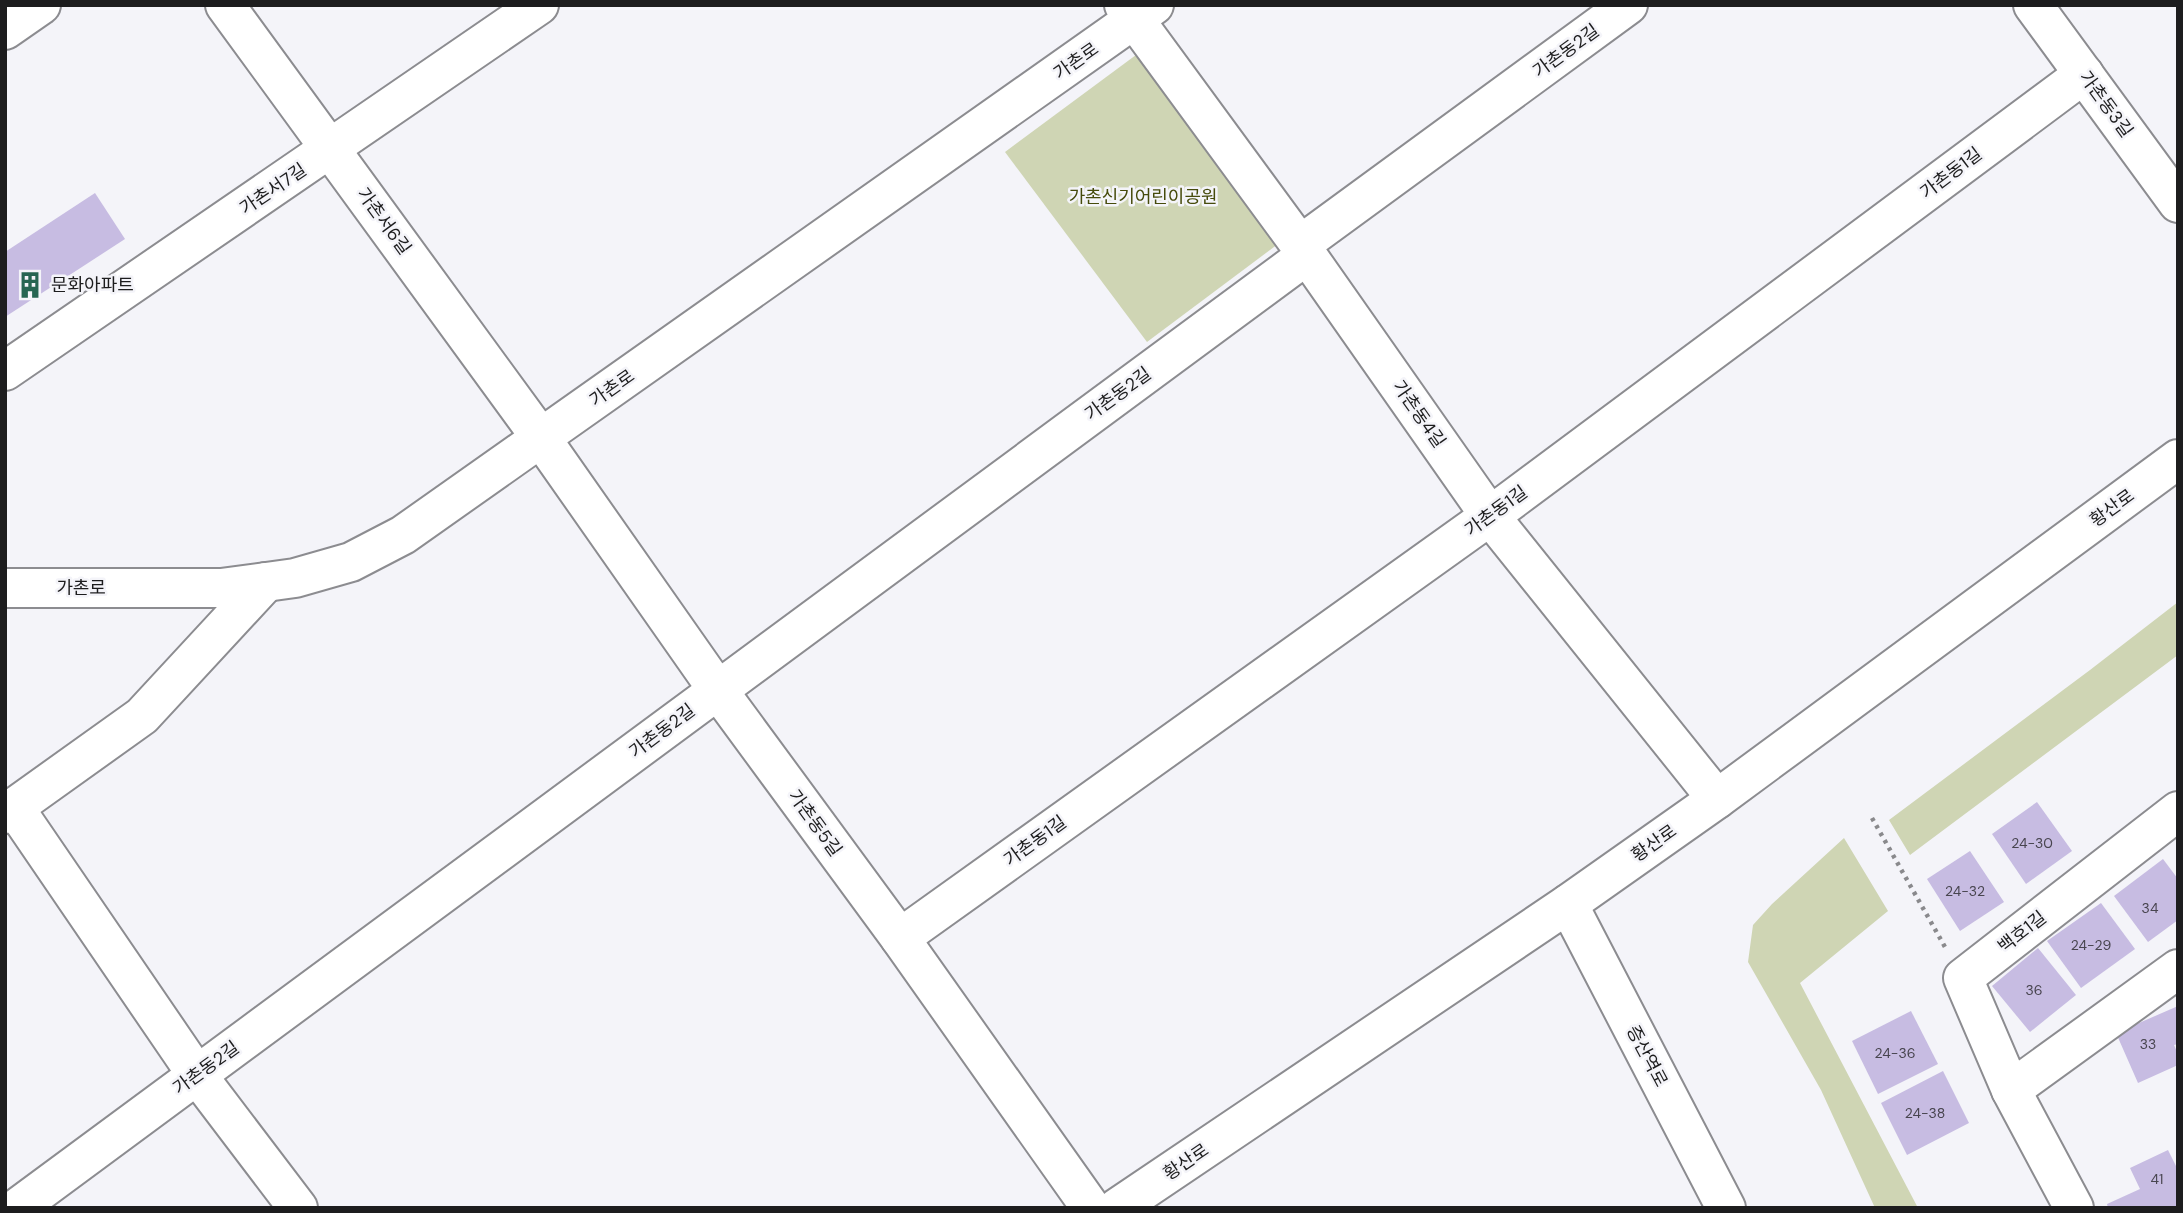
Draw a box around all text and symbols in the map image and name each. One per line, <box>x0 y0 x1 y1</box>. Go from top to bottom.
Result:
street label: 가촌동2길 <box>1528 19 1604 83</box>
street label: 가촌로 <box>1049 37 1103 85</box>
street label: 가촌동3길 <box>2074 66 2138 142</box>
street label: 가촌동1길 <box>1915 142 1987 204</box>
street label: 가촌서7길 <box>235 158 311 220</box>
street label: 가촌서6길 <box>352 183 416 259</box>
park label: 가촌신기어린이공원 <box>1068 185 1218 209</box>
building icon: 문화아파트 <box>15 270 45 300</box>
place label: 문화아파트 <box>51 273 134 297</box>
street label: 가촌동2길 <box>1080 362 1156 426</box>
street label: 가촌로 <box>585 364 639 412</box>
street label: 가촌동4길 <box>1387 376 1451 452</box>
street label: 가촌동1길 <box>1460 480 1532 542</box>
street label: 황산로 <box>2085 484 2139 532</box>
street label: 가촌로 <box>56 576 106 600</box>
street label: 가촌동2길 <box>624 698 700 764</box>
street label: 가촌동5길 <box>783 785 847 861</box>
street label: 가촌동1길 <box>999 810 1071 872</box>
street label: 황산로 <box>1627 819 1681 867</box>
house number: 24-30 <box>2011 834 2053 852</box>
house number: 24-32 <box>1945 882 1985 900</box>
house number: 34 <box>2142 899 2159 917</box>
street label: 백호1길 <box>1993 906 2051 958</box>
house number: 24-29 <box>2071 936 2112 954</box>
house number: 36 <box>2025 981 2043 999</box>
street label: 증산역로 <box>1621 1021 1673 1091</box>
house number: 33 <box>2140 1035 2156 1053</box>
street label: 가촌동2길 <box>168 1036 244 1100</box>
house number: 24-36 <box>1875 1044 1915 1062</box>
house number: 24-38 <box>1905 1104 1945 1122</box>
street label: 황산로 <box>1159 1138 1213 1186</box>
house number: 41 <box>2151 1170 2163 1188</box>

